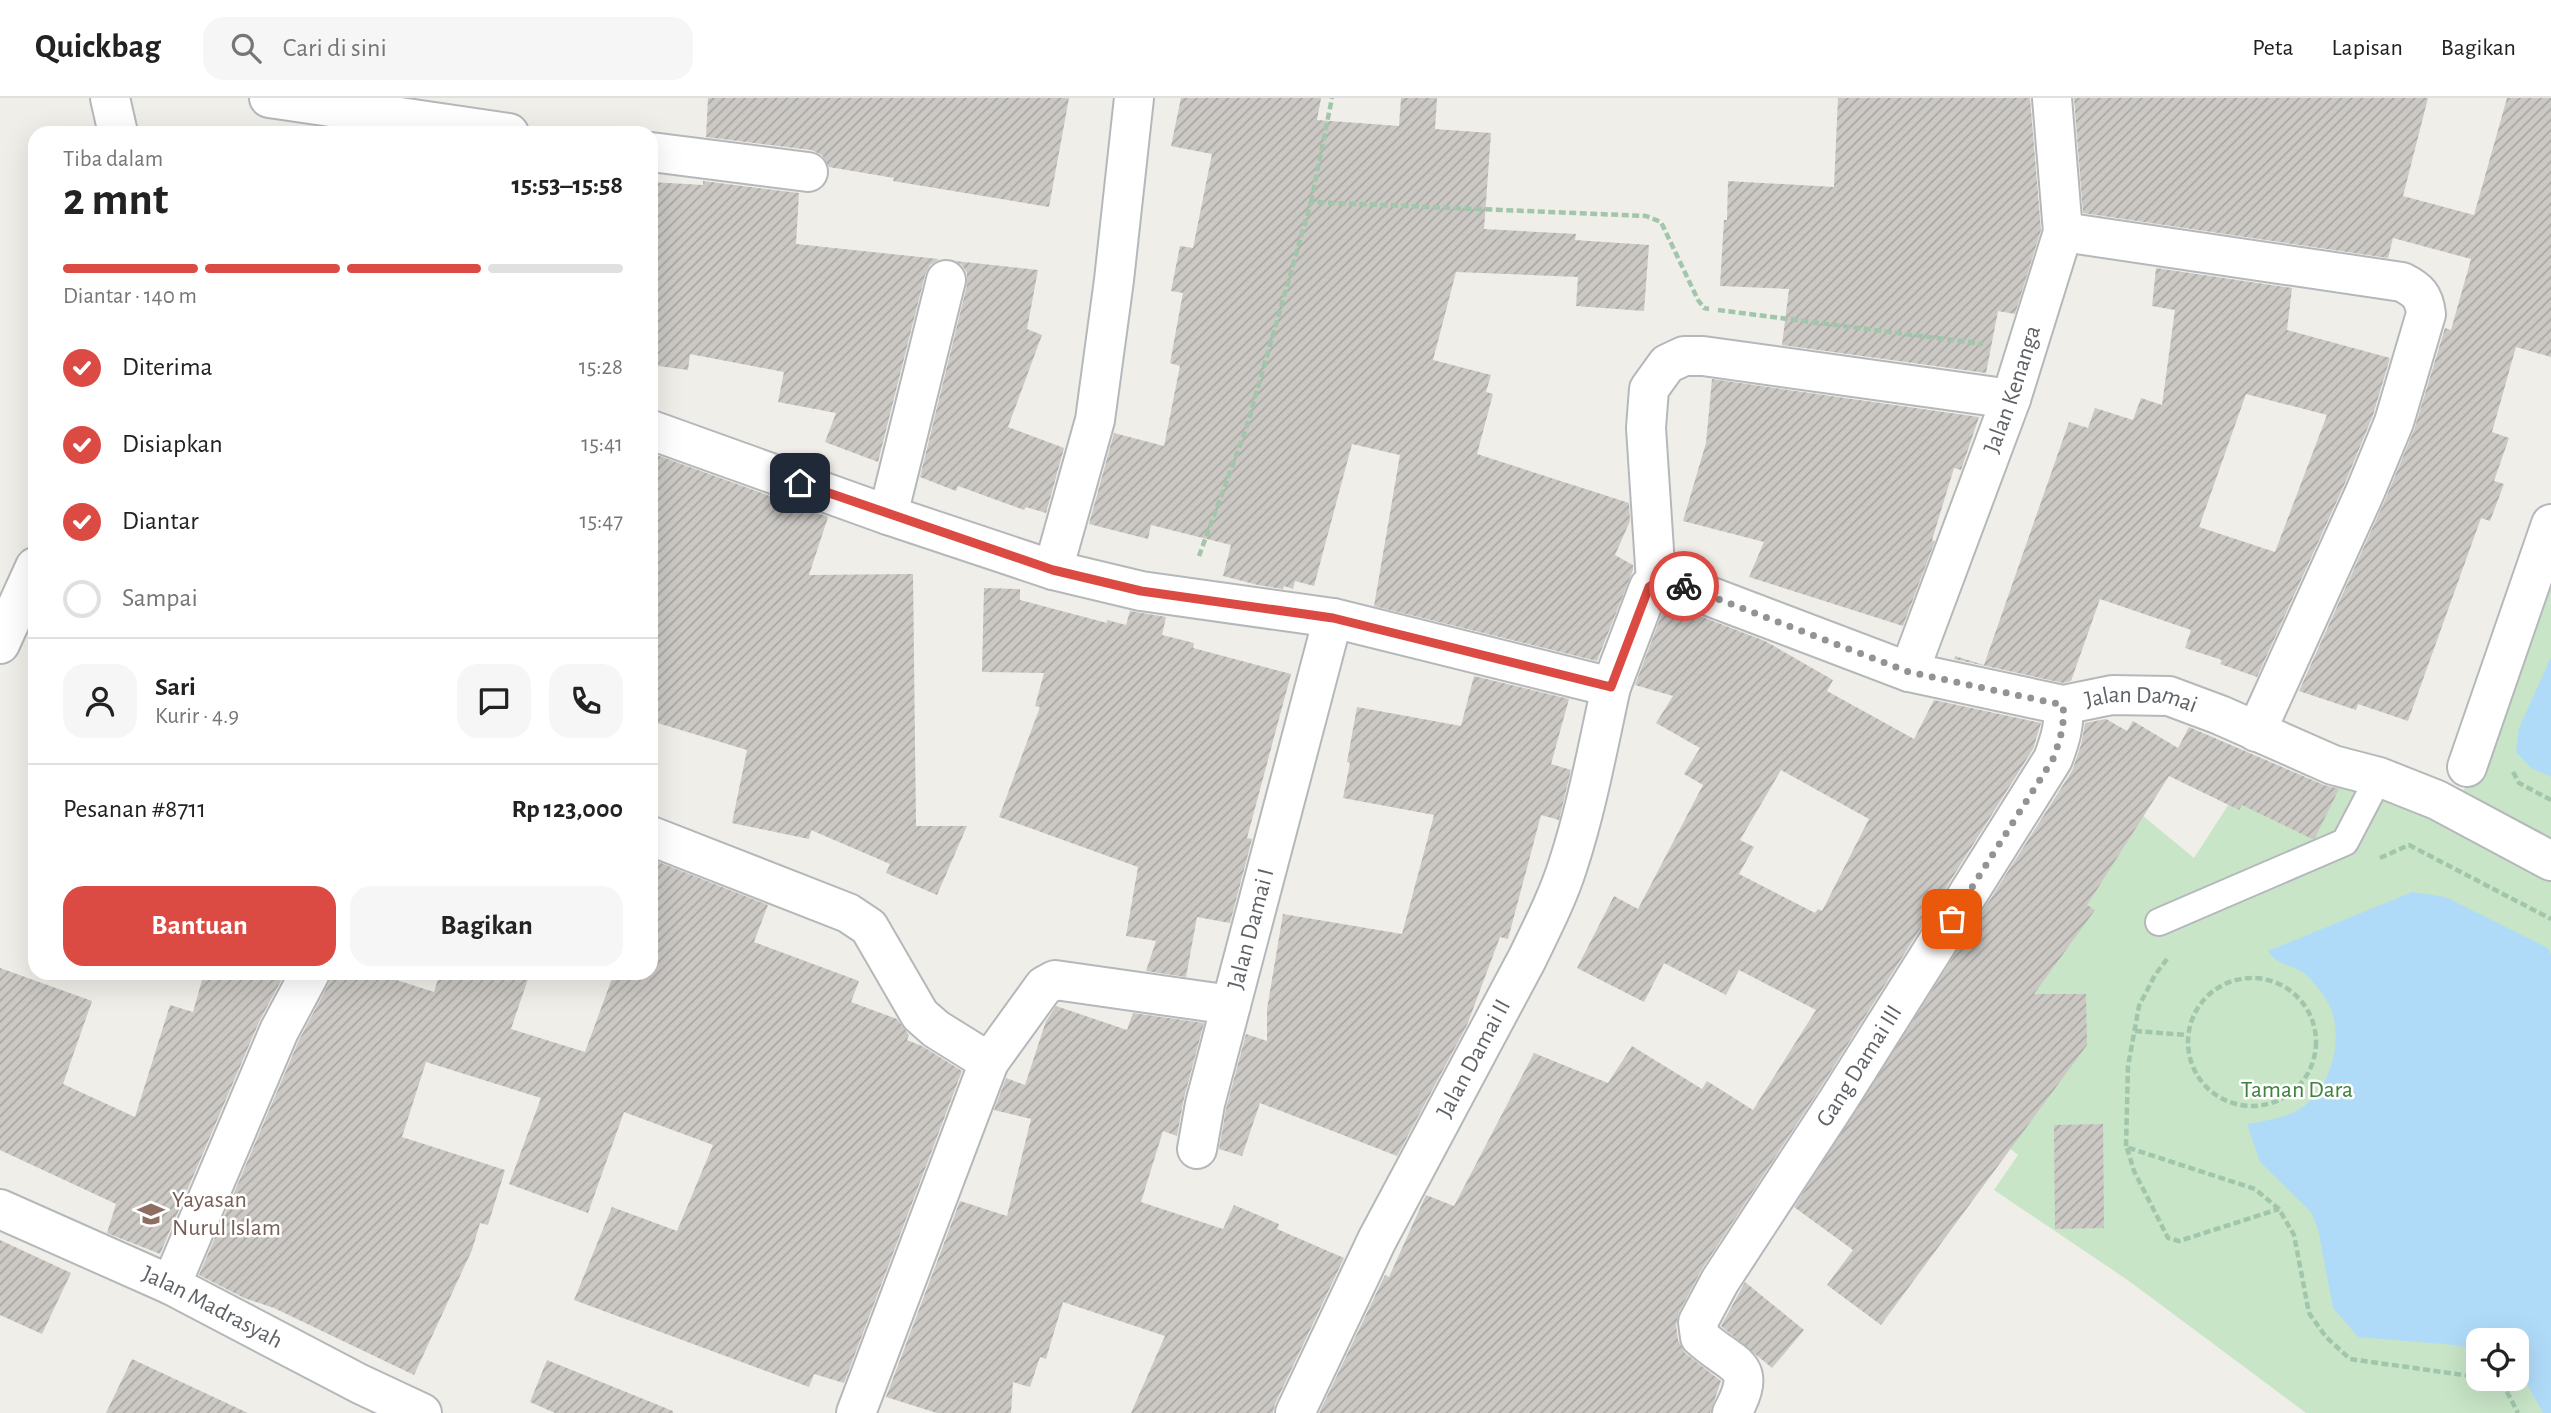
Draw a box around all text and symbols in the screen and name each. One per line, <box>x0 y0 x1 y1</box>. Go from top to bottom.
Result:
search box <box>203 17 693 80</box>
icon: search <box>227 29 265 67</box>
text: Quickbag <box>35 31 161 64</box>
text: Cari di sini <box>283 35 387 61</box>
text: Peta <box>2252 36 2294 60</box>
text: Lapisan <box>2332 36 2403 60</box>
text: Bagikan <box>2441 36 2516 60</box>
text: Tiba dalam <box>63 148 163 171</box>
text: 15:53–15:58 <box>511 172 623 198</box>
text: 2 mnt <box>63 177 168 223</box>
text: Diantar · 140 m <box>63 285 197 308</box>
street label: Jalan Kenanga <box>1980 323 2045 457</box>
icon: check <box>63 349 101 387</box>
text: Diterima <box>122 354 213 380</box>
text: 15:28 <box>579 356 623 379</box>
icon: check <box>63 426 101 464</box>
text: Disiapkan <box>122 431 223 457</box>
text: 15:41 <box>581 433 623 456</box>
pin <box>770 453 830 513</box>
icon: home <box>781 464 819 502</box>
icon: check <box>63 503 101 541</box>
text: Diantar <box>122 508 199 534</box>
text: 15:47 <box>580 510 623 533</box>
courier <box>1649 551 1719 621</box>
icon: bike <box>1665 567 1703 605</box>
text: Sampai <box>122 585 198 611</box>
button: person <box>63 664 137 738</box>
button: chat <box>457 664 531 738</box>
button: phone <box>549 664 623 738</box>
text: Sari <box>155 674 196 700</box>
street label: Jalan Damai <box>2083 682 2201 717</box>
text: Kurir · 4.9 <box>155 705 239 728</box>
text: Pesanan #8711 <box>63 796 206 822</box>
text: Rp 123,000 <box>511 796 623 822</box>
street label: Jalan Damai I <box>1224 866 1278 992</box>
button: Bantuan <box>63 886 336 966</box>
button: Bagikan <box>350 886 623 966</box>
pin <box>1922 889 1982 949</box>
icon: bag <box>1933 900 1971 938</box>
street label: Jalan Damai II <box>1432 995 1515 1122</box>
street label: Gang Damai III <box>1812 1001 1907 1131</box>
park label: Taman Dara <box>2241 1078 2353 1102</box>
place label: Yayasan Nurul Islam <box>172 1188 281 1240</box>
school or university icon: Yayasan Nurul Islam <box>136 1199 166 1229</box>
street label: Jalan Madrasyah <box>138 1262 286 1353</box>
map controls <box>2466 1328 2529 1391</box>
button: locate <box>2466 1328 2529 1391</box>

